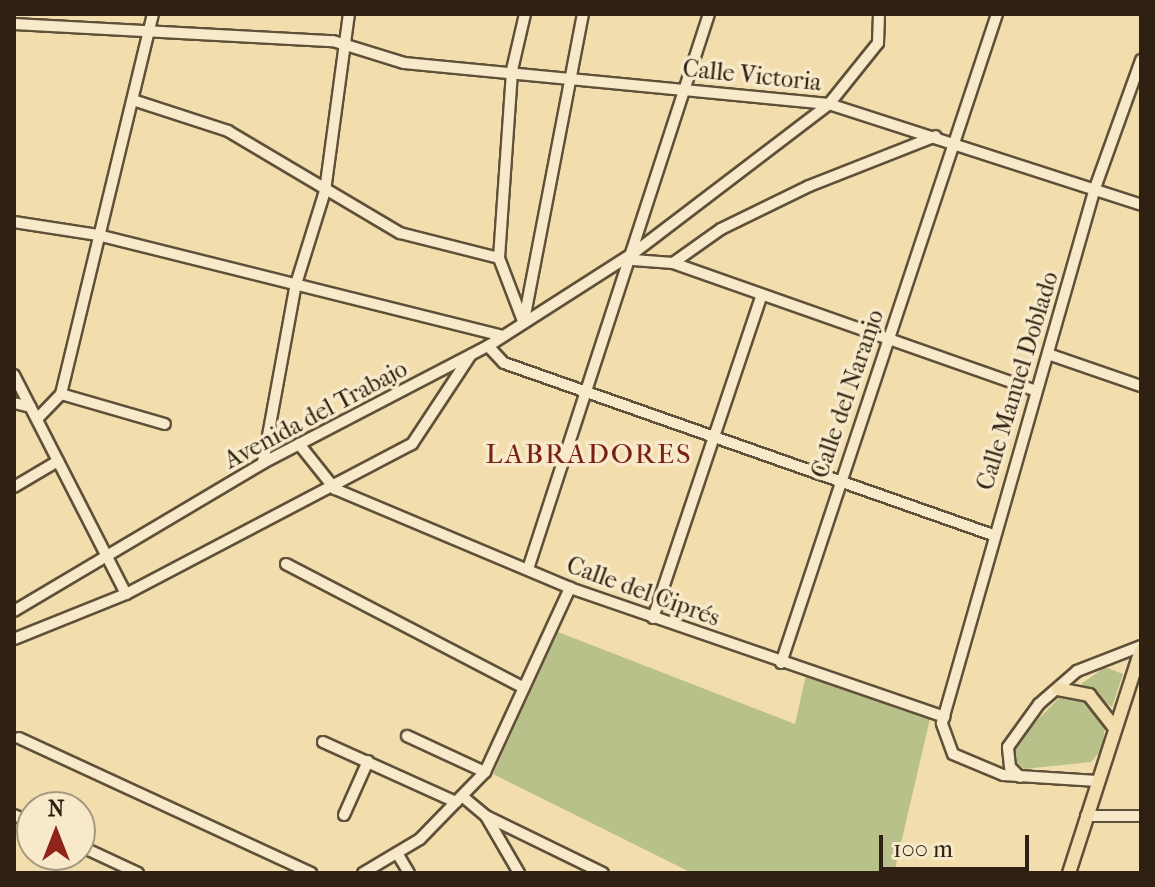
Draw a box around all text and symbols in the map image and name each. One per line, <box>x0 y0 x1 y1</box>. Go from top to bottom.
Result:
street label: Calle Victoria <box>681 54 823 98</box>
street label: Calle Manuel Doblado <box>971 268 1065 494</box>
street label: Calle del Naranjo <box>806 306 890 482</box>
street label: Avenida del Trabajo <box>220 355 412 475</box>
district label: LABRADORES <box>485 437 693 471</box>
street label: Calle del Ciprés <box>563 551 723 633</box>
north arrow <box>16 791 96 871</box>
text: N <box>48 796 64 822</box>
scale bar <box>883 819 1033 869</box>
text: 100 m <box>893 835 953 863</box>

